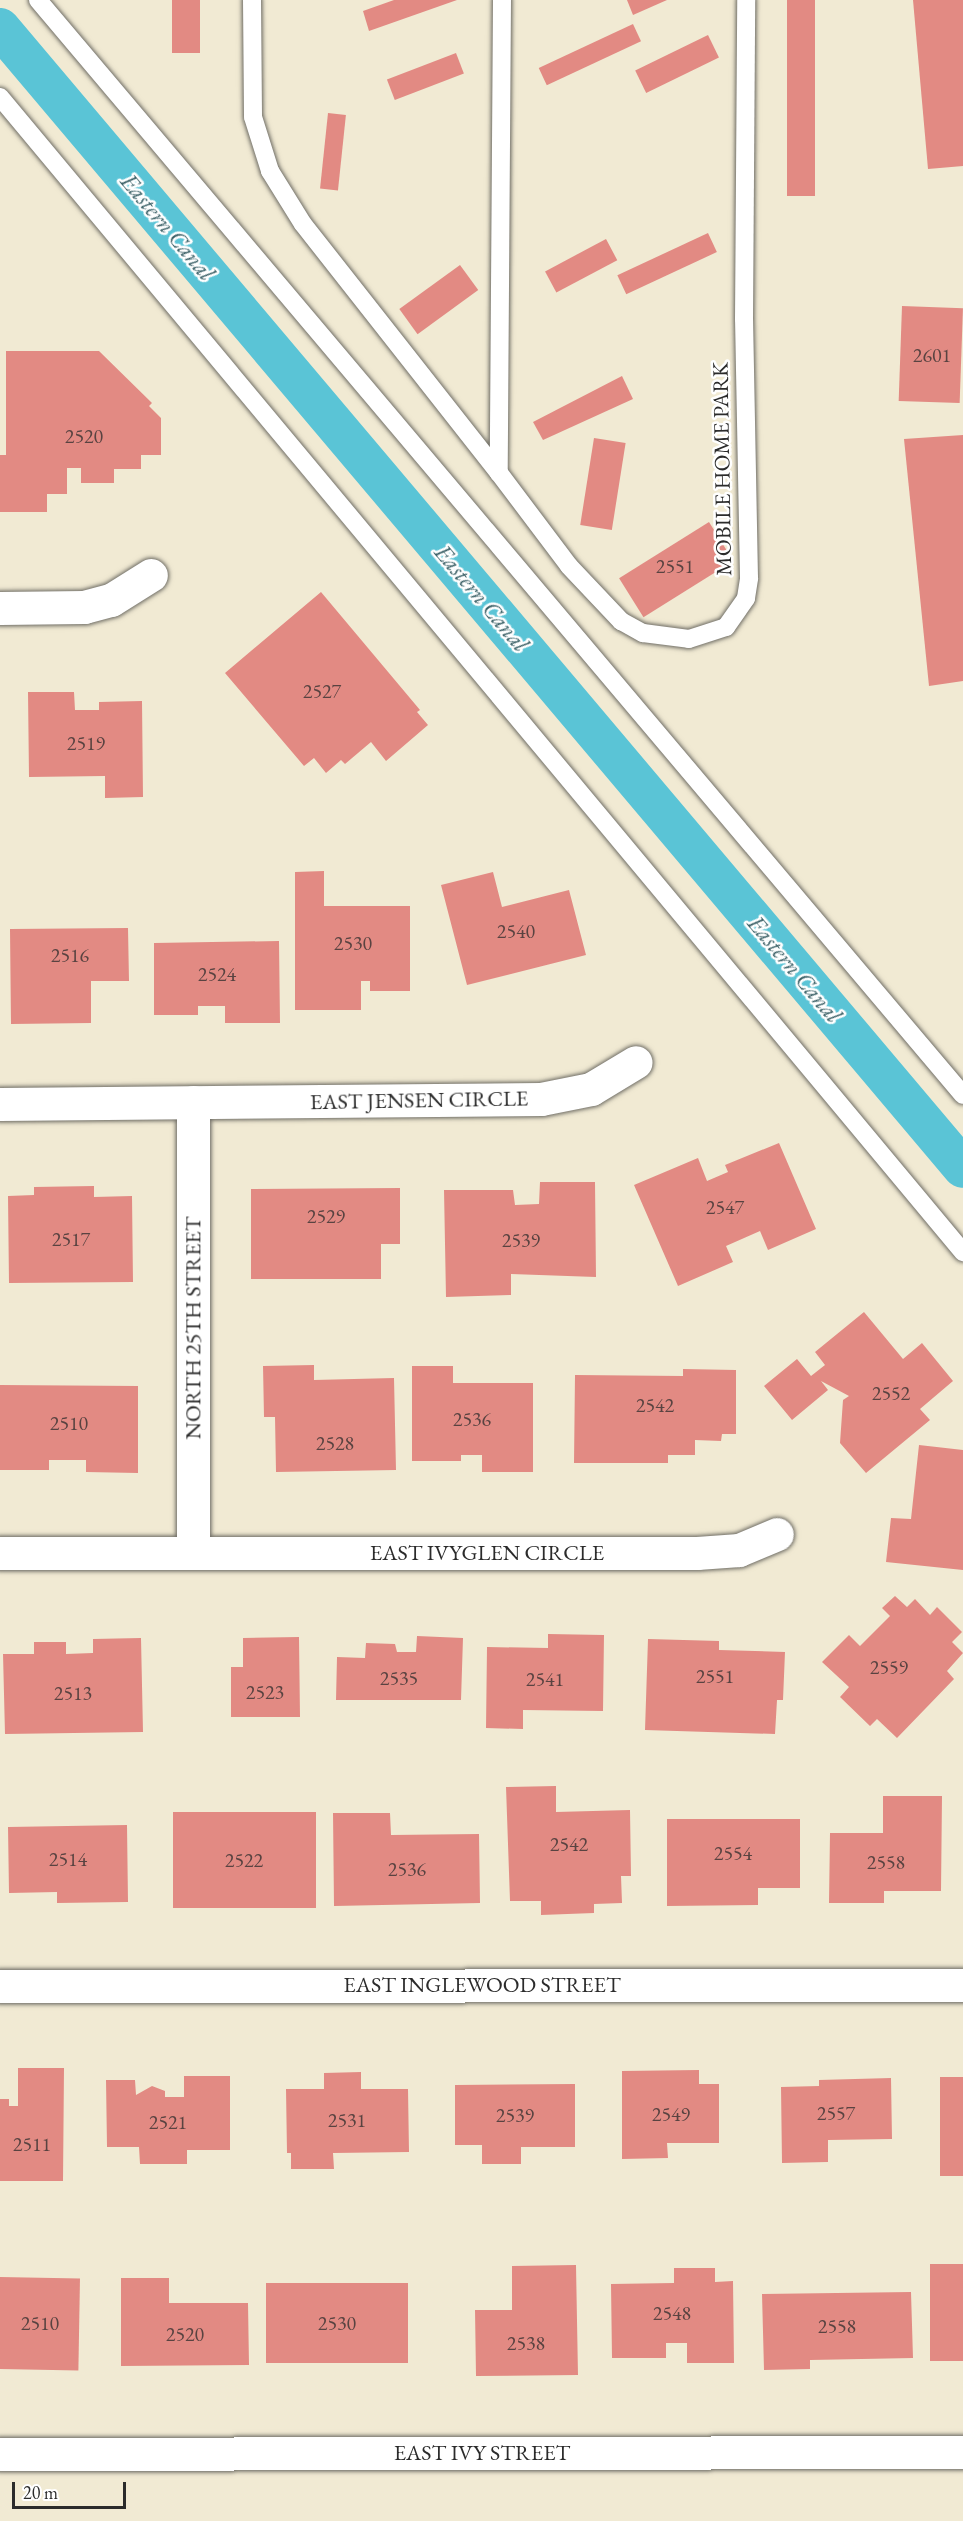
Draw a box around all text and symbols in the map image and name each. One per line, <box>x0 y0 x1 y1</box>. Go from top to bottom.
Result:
water label: Eastern Canal <box>115 167 221 287</box>
house number: 2601 <box>913 343 951 367</box>
street label: MOBILE HOME PARK <box>707 362 737 576</box>
house number: 2520 <box>65 424 103 448</box>
water label: Eastern Canal <box>429 538 535 658</box>
house number: 2551 <box>656 554 694 578</box>
house number: 2527 <box>303 679 341 703</box>
house number: 2519 <box>67 731 105 755</box>
water label: Eastern Canal <box>742 909 848 1029</box>
house number: 2540 <box>497 919 535 943</box>
house number: 2530 <box>334 931 372 955</box>
house number: 2516 <box>51 943 89 967</box>
house number: 2524 <box>198 962 236 986</box>
street label: EAST JENSEN CIRCLE <box>310 1085 528 1115</box>
house number: 2547 <box>706 1195 744 1219</box>
house number: 2529 <box>307 1204 345 1228</box>
street label: NORTH 25TH STREET <box>180 1217 206 1439</box>
house number: 2517 <box>52 1227 90 1251</box>
house number: 2539 <box>502 1228 540 1252</box>
house number: 2552 <box>872 1381 910 1405</box>
house number: 2542 <box>636 1393 674 1417</box>
house number: 2536 <box>453 1407 491 1431</box>
house number: 2510 <box>50 1411 88 1435</box>
house number: 2528 <box>316 1431 354 1455</box>
street label: EAST IVYGLEN CIRCLE <box>370 1540 604 1566</box>
house number: 2559 <box>870 1655 908 1679</box>
house number: 2551 <box>696 1664 734 1688</box>
house number: 2535 <box>380 1666 418 1690</box>
house number: 2541 <box>526 1667 564 1691</box>
house number: 2523 <box>246 1680 284 1704</box>
house number: 2513 <box>54 1681 92 1705</box>
house number: 2542 <box>550 1832 588 1856</box>
house number: 2554 <box>714 1841 752 1865</box>
house number: 2514 <box>49 1847 87 1871</box>
house number: 2522 <box>225 1848 263 1872</box>
house number: 2558 <box>867 1850 905 1874</box>
house number: 2536 <box>388 1857 426 1881</box>
street label: EAST INGLEWOOD STREET <box>343 1972 621 1998</box>
house number: 2557 <box>817 2101 855 2125</box>
house number: 2549 <box>652 2102 690 2126</box>
house number: 2539 <box>496 2103 534 2127</box>
house number: 2531 <box>328 2108 366 2132</box>
house number: 2521 <box>149 2110 187 2134</box>
house number: 2511 <box>13 2132 51 2156</box>
house number: 2548 <box>653 2301 691 2325</box>
house number: 2510 <box>21 2311 59 2335</box>
house number: 2530 <box>318 2311 356 2335</box>
house number: 2558 <box>818 2314 856 2338</box>
house number: 2520 <box>166 2322 204 2346</box>
house number: 2538 <box>507 2331 545 2355</box>
street label: EAST IVY STREET <box>394 2440 570 2466</box>
scale bar <box>15 2470 129 2508</box>
text: 20 m <box>23 2481 58 2504</box>

